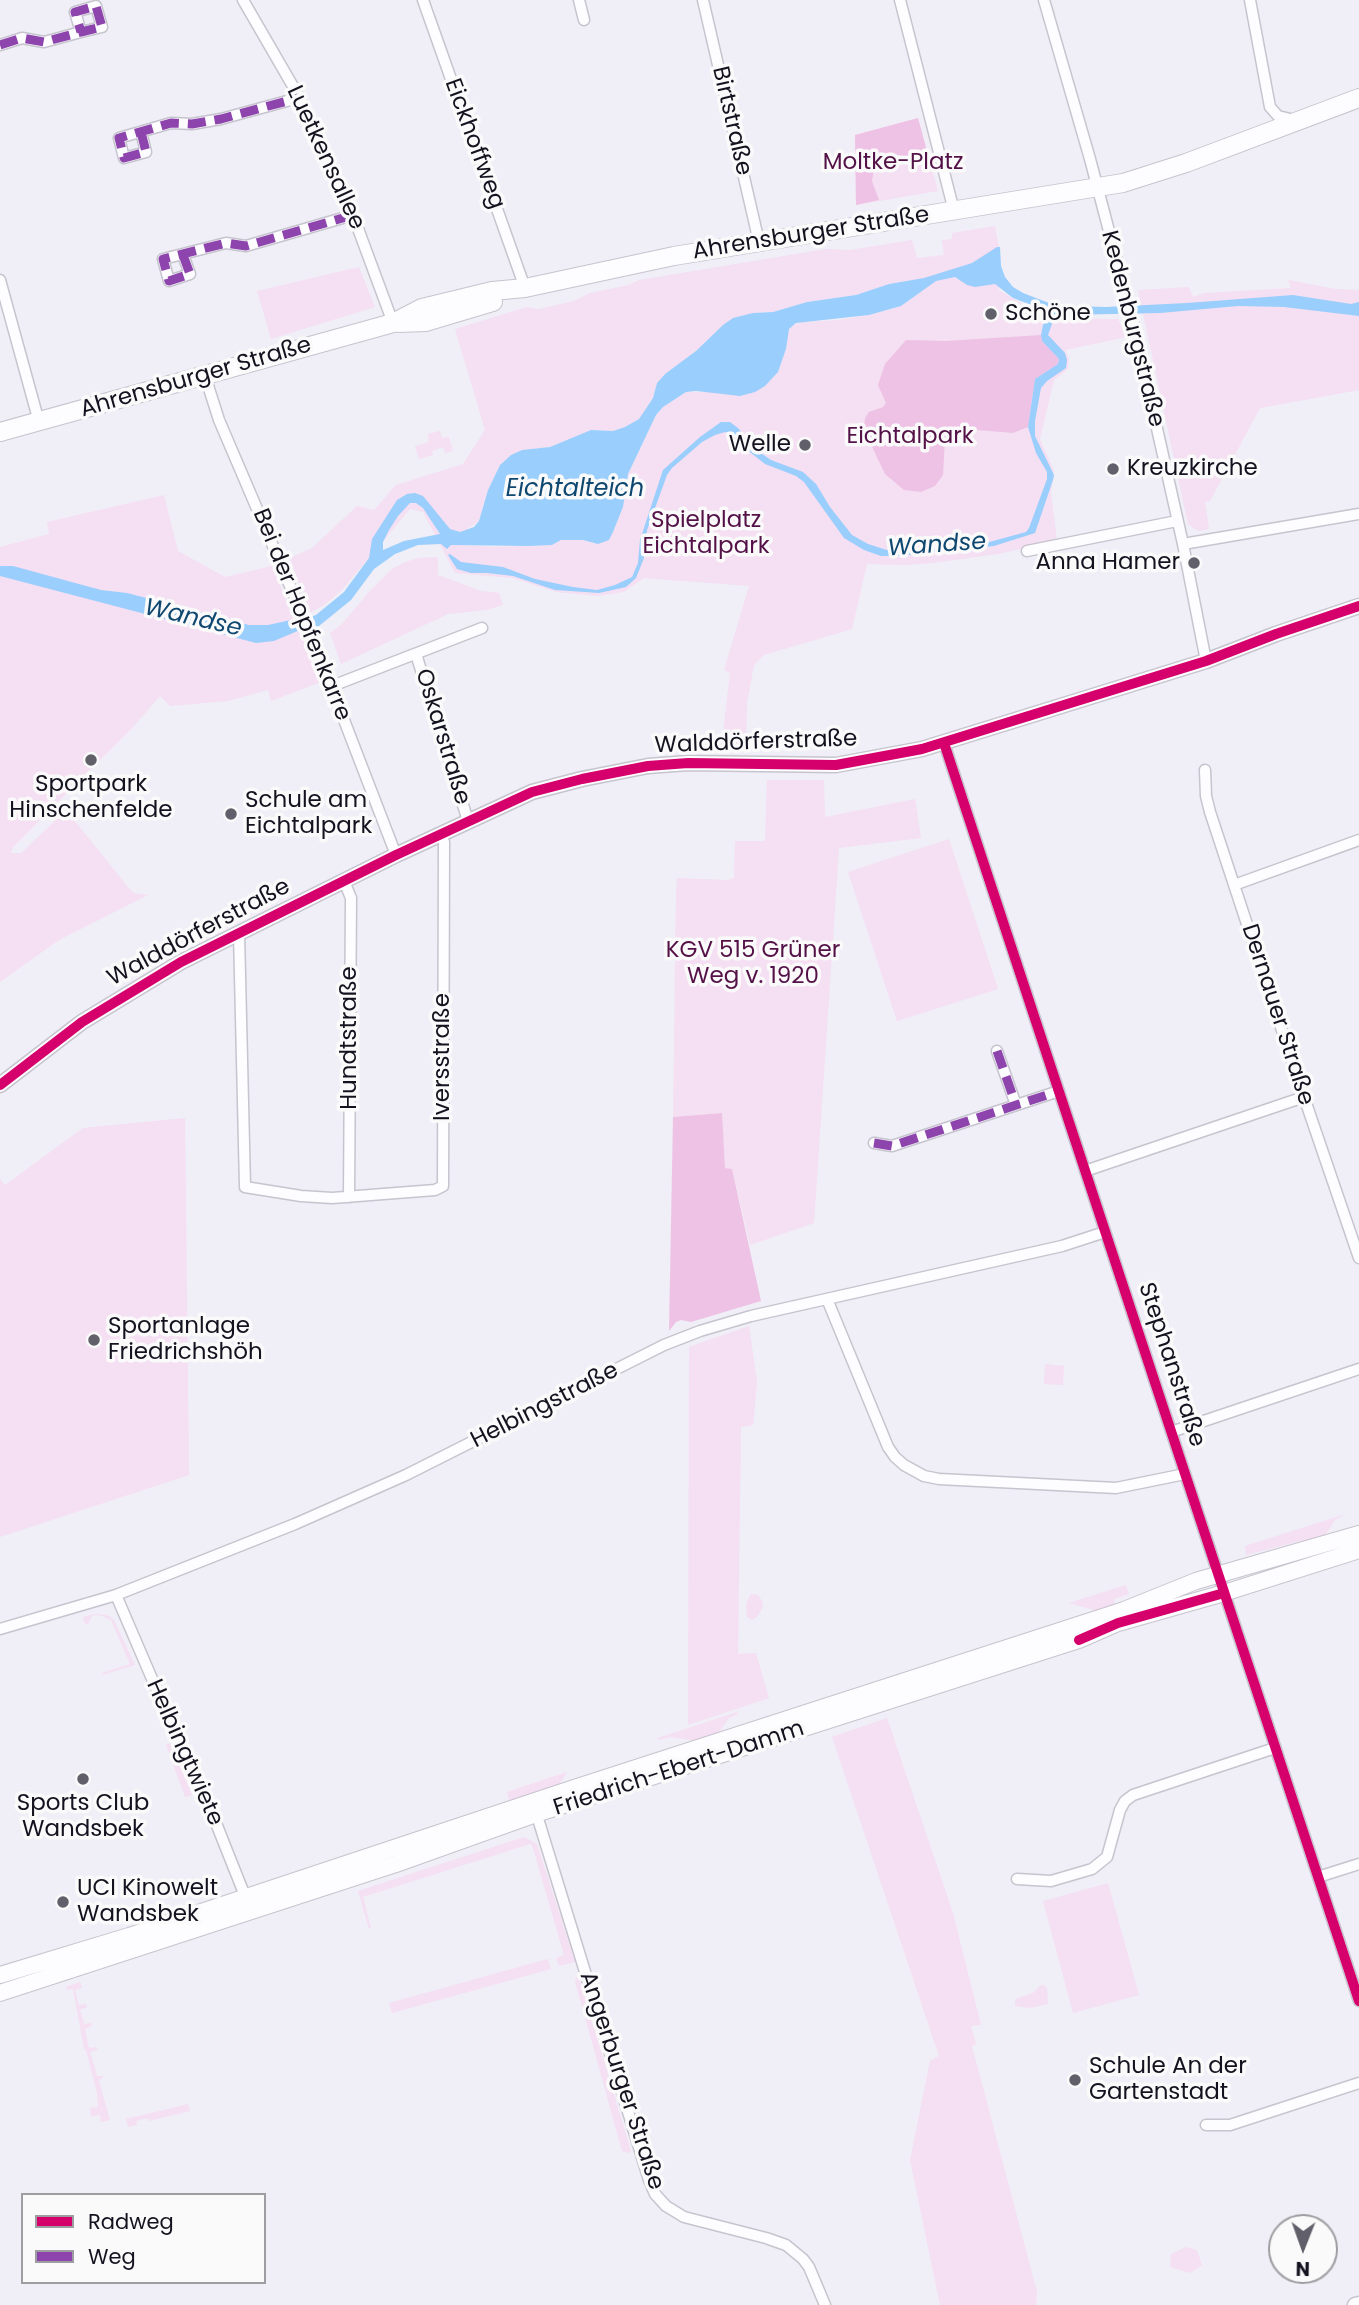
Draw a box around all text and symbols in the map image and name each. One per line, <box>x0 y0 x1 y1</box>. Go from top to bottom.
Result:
street label: Birtstraße <box>705 64 757 178</box>
street label: Eickhoffweg <box>438 75 510 213</box>
street label: Luetkensallee <box>280 82 370 234</box>
park label: Moltke-Platz <box>823 149 963 177</box>
street label: Ahrensburger Straße <box>691 202 931 266</box>
street label: Kedenburgstraße <box>1094 228 1170 430</box>
place label: Schöne <box>1005 300 1091 328</box>
marker: Schöne <box>983 306 999 322</box>
street label: Ahrensburger Straße <box>77 332 315 424</box>
park label: Eichtalpark <box>846 423 974 451</box>
place label: Welle <box>729 431 791 459</box>
marker: Welle <box>797 437 813 453</box>
place label: Kreuzkirche <box>1127 455 1258 483</box>
marker: Kreuzkirche <box>1105 461 1121 477</box>
water label: Eichtalteich <box>506 476 644 504</box>
street label: Bei der Hopfenkarre <box>246 505 356 725</box>
park label: Spielplatz Eichtalpark <box>642 507 770 561</box>
water label: Wandse <box>887 528 987 564</box>
place label: Anna Hamer <box>1035 549 1180 577</box>
marker: Anna Hamer <box>1186 555 1202 571</box>
water label: Wandse <box>142 594 244 644</box>
street label: Oskarstraße <box>408 666 476 808</box>
street label: Walddörferstraße <box>654 726 858 760</box>
marker: Sportpark Hinschenfelde <box>83 752 99 768</box>
place label: Sportpark Hinschenfelde <box>9 771 173 825</box>
place label: Schule am Eichtalpark <box>245 787 372 841</box>
marker: Schule am Eichtalpark <box>223 806 239 822</box>
street label: Walddörferstraße <box>103 873 295 993</box>
street label: Dernauer Straße <box>1235 921 1319 1109</box>
park label: KGV 515 Grüner Weg v. 1920 <box>666 937 840 991</box>
street label: Hundtstraße <box>336 966 364 1110</box>
street label: Iversstraße <box>429 993 457 1121</box>
street label: Stephanstraße <box>1131 1279 1211 1451</box>
place label: Sportanlage Friedrichshöh <box>108 1313 263 1367</box>
marker: Sportanlage Friedrichshöh <box>86 1332 102 1348</box>
street label: Helbingstraße <box>467 1357 623 1455</box>
street label: Helbingtwiete <box>139 1676 229 1830</box>
street label: Friedrich-Ebert-Damm <box>550 1715 808 1823</box>
marker: Sports Club Wandsbek <box>75 1771 91 1787</box>
place label: Sports Club Wandsbek <box>17 1790 149 1844</box>
place label: UCI Kinowelt Wandsbek <box>77 1875 218 1929</box>
marker: UCI Kinowelt Wandsbek <box>55 1894 71 1910</box>
street label: Angerburger Straße <box>573 1968 669 2194</box>
place label: Schule An der Gartenstadt <box>1089 2053 1247 2107</box>
marker: Schule An der Gartenstadt <box>1067 2072 1083 2088</box>
legend <box>21 2193 266 2284</box>
text: Radweg <box>88 2207 174 2236</box>
north arrow <box>1268 2214 1338 2284</box>
text: Weg <box>88 2242 136 2271</box>
text: N <box>1295 2255 1310 2282</box>

